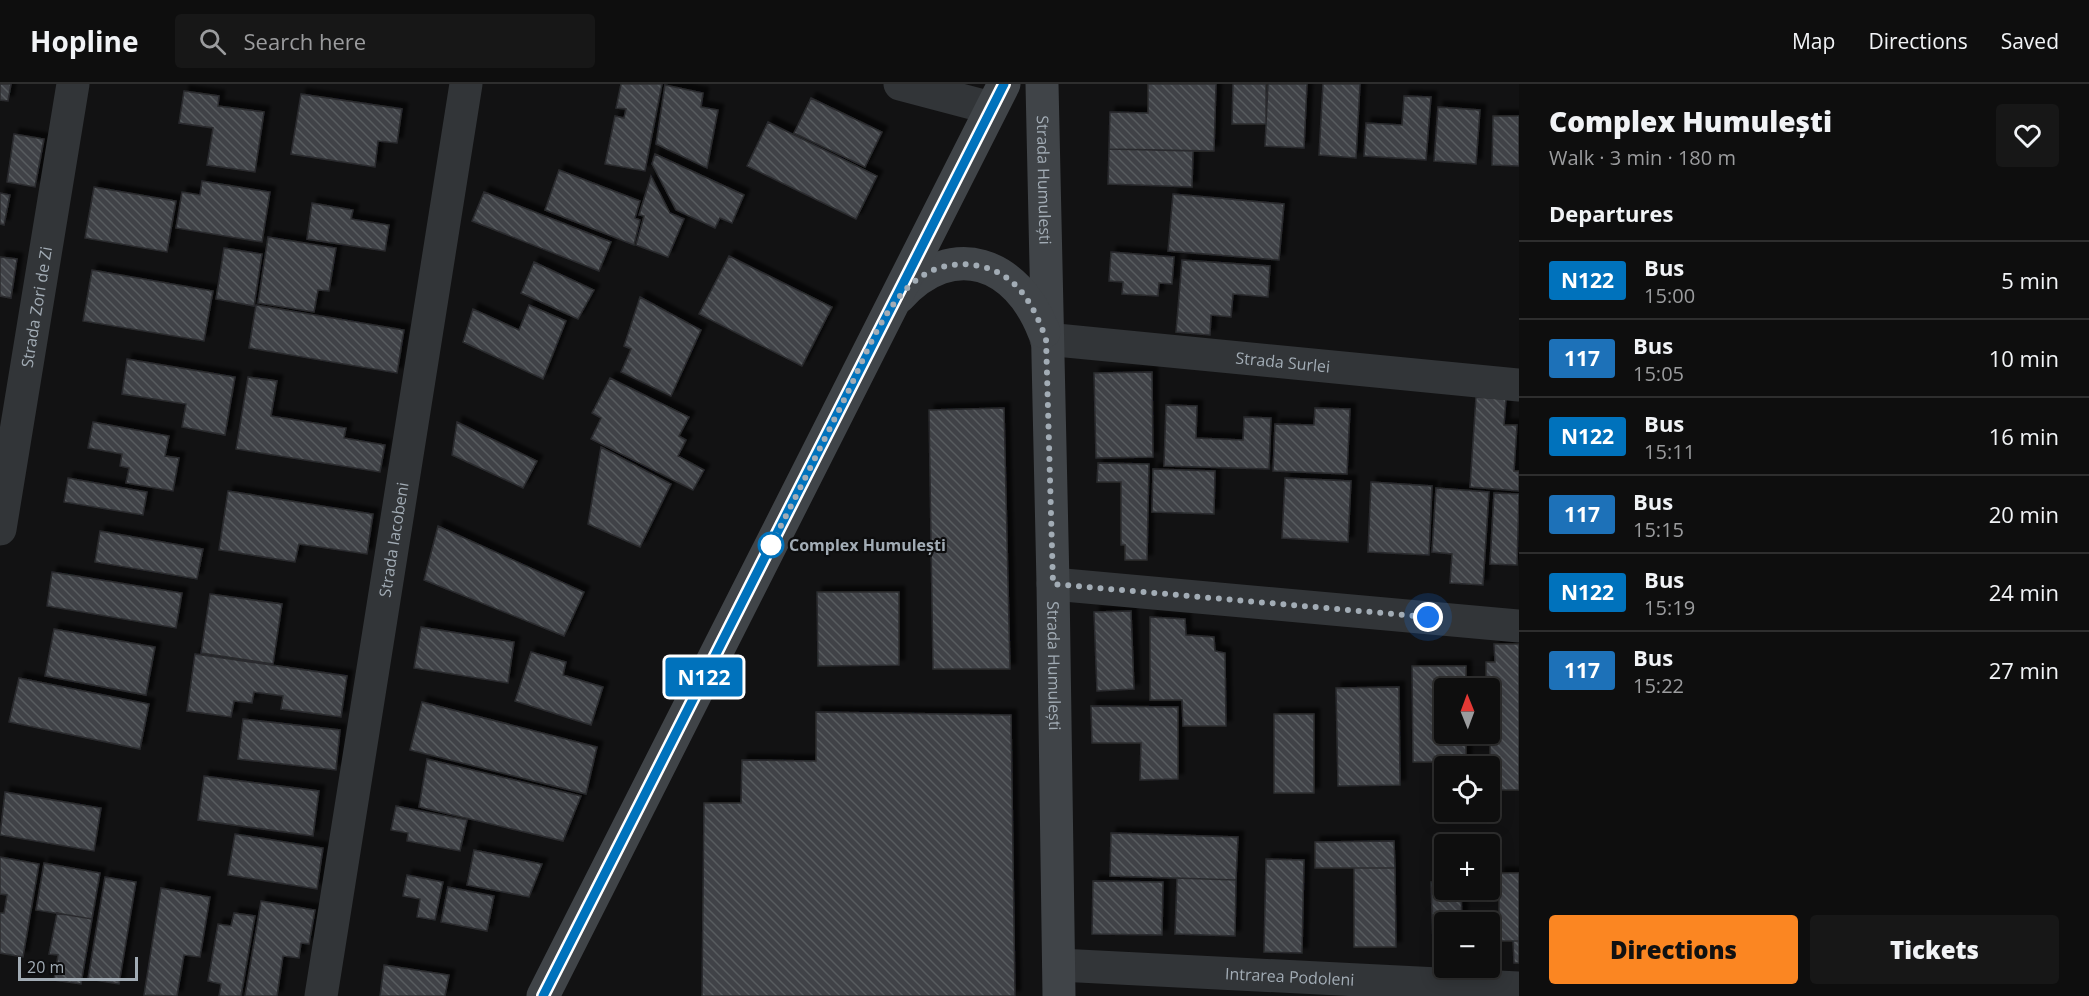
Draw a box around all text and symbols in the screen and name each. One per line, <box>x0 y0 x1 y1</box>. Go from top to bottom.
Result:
search box <box>175 14 595 68</box>
text: Hopline <box>30 22 139 60</box>
icon: search <box>196 25 229 58</box>
text: Search here <box>244 26 366 56</box>
text: Map <box>1792 27 1835 55</box>
text: Directions <box>1868 27 1968 55</box>
text: Saved <box>2001 27 2059 55</box>
text: Complex Humulești <box>1549 102 1832 140</box>
button: heart <box>1996 104 2059 167</box>
street label: Strada Humulești <box>1032 115 1057 245</box>
text: Walk · 3 min · 180 m <box>1549 144 1736 171</box>
text: Departures <box>1549 198 1673 228</box>
street label: Strada Zori de Zi <box>16 245 57 369</box>
text: Bus <box>1644 252 1684 282</box>
text: 5 min <box>2001 265 2059 295</box>
text: N122 <box>1561 266 1614 294</box>
text: 15:00 <box>1644 282 1695 309</box>
text: Bus <box>1633 330 1673 360</box>
text: 10 min <box>1989 343 2059 373</box>
text: 117 <box>1564 344 1600 372</box>
street label: Strada Surlei <box>1235 346 1331 378</box>
text: 15:05 <box>1633 360 1684 387</box>
text: Bus <box>1644 408 1684 438</box>
text: 16 min <box>1989 421 2059 451</box>
text: N122 <box>1561 422 1614 450</box>
text: 15:11 <box>1644 438 1695 465</box>
street label: Strada Iacobeni <box>374 481 414 599</box>
text: Bus <box>1633 486 1673 516</box>
text: 20 min <box>1989 499 2059 529</box>
text: 117 <box>1564 500 1600 528</box>
text: 15:15 <box>1633 516 1684 543</box>
marker: Complex Humulești <box>758 532 784 558</box>
place label: Complex Humulești <box>789 534 946 556</box>
text: Bus <box>1644 564 1684 594</box>
text: 24 min <box>1989 577 2059 607</box>
text: N122 <box>1561 578 1614 606</box>
text: 15:19 <box>1644 594 1695 621</box>
street label: Strada Humulești <box>1042 601 1066 731</box>
your location <box>1413 602 1443 632</box>
text: Bus <box>1633 642 1673 672</box>
text: 27 min <box>1989 655 2059 685</box>
text: 117 <box>1564 656 1600 684</box>
line badge: N122 <box>662 658 746 696</box>
text: N122 <box>677 663 731 691</box>
text: 15:22 <box>1633 672 1684 699</box>
north arrow <box>1434 678 1500 744</box>
map controls <box>1434 678 1500 978</box>
button: locate <box>1434 756 1500 822</box>
button: + <box>1434 834 1500 900</box>
button: − <box>1434 912 1500 978</box>
button: Directions <box>1549 915 1798 984</box>
button: Tickets <box>1810 915 2059 984</box>
scale bar <box>18 954 138 982</box>
text: 20 m <box>27 956 64 978</box>
street label: Intrarea Podoleni <box>1224 962 1355 991</box>

